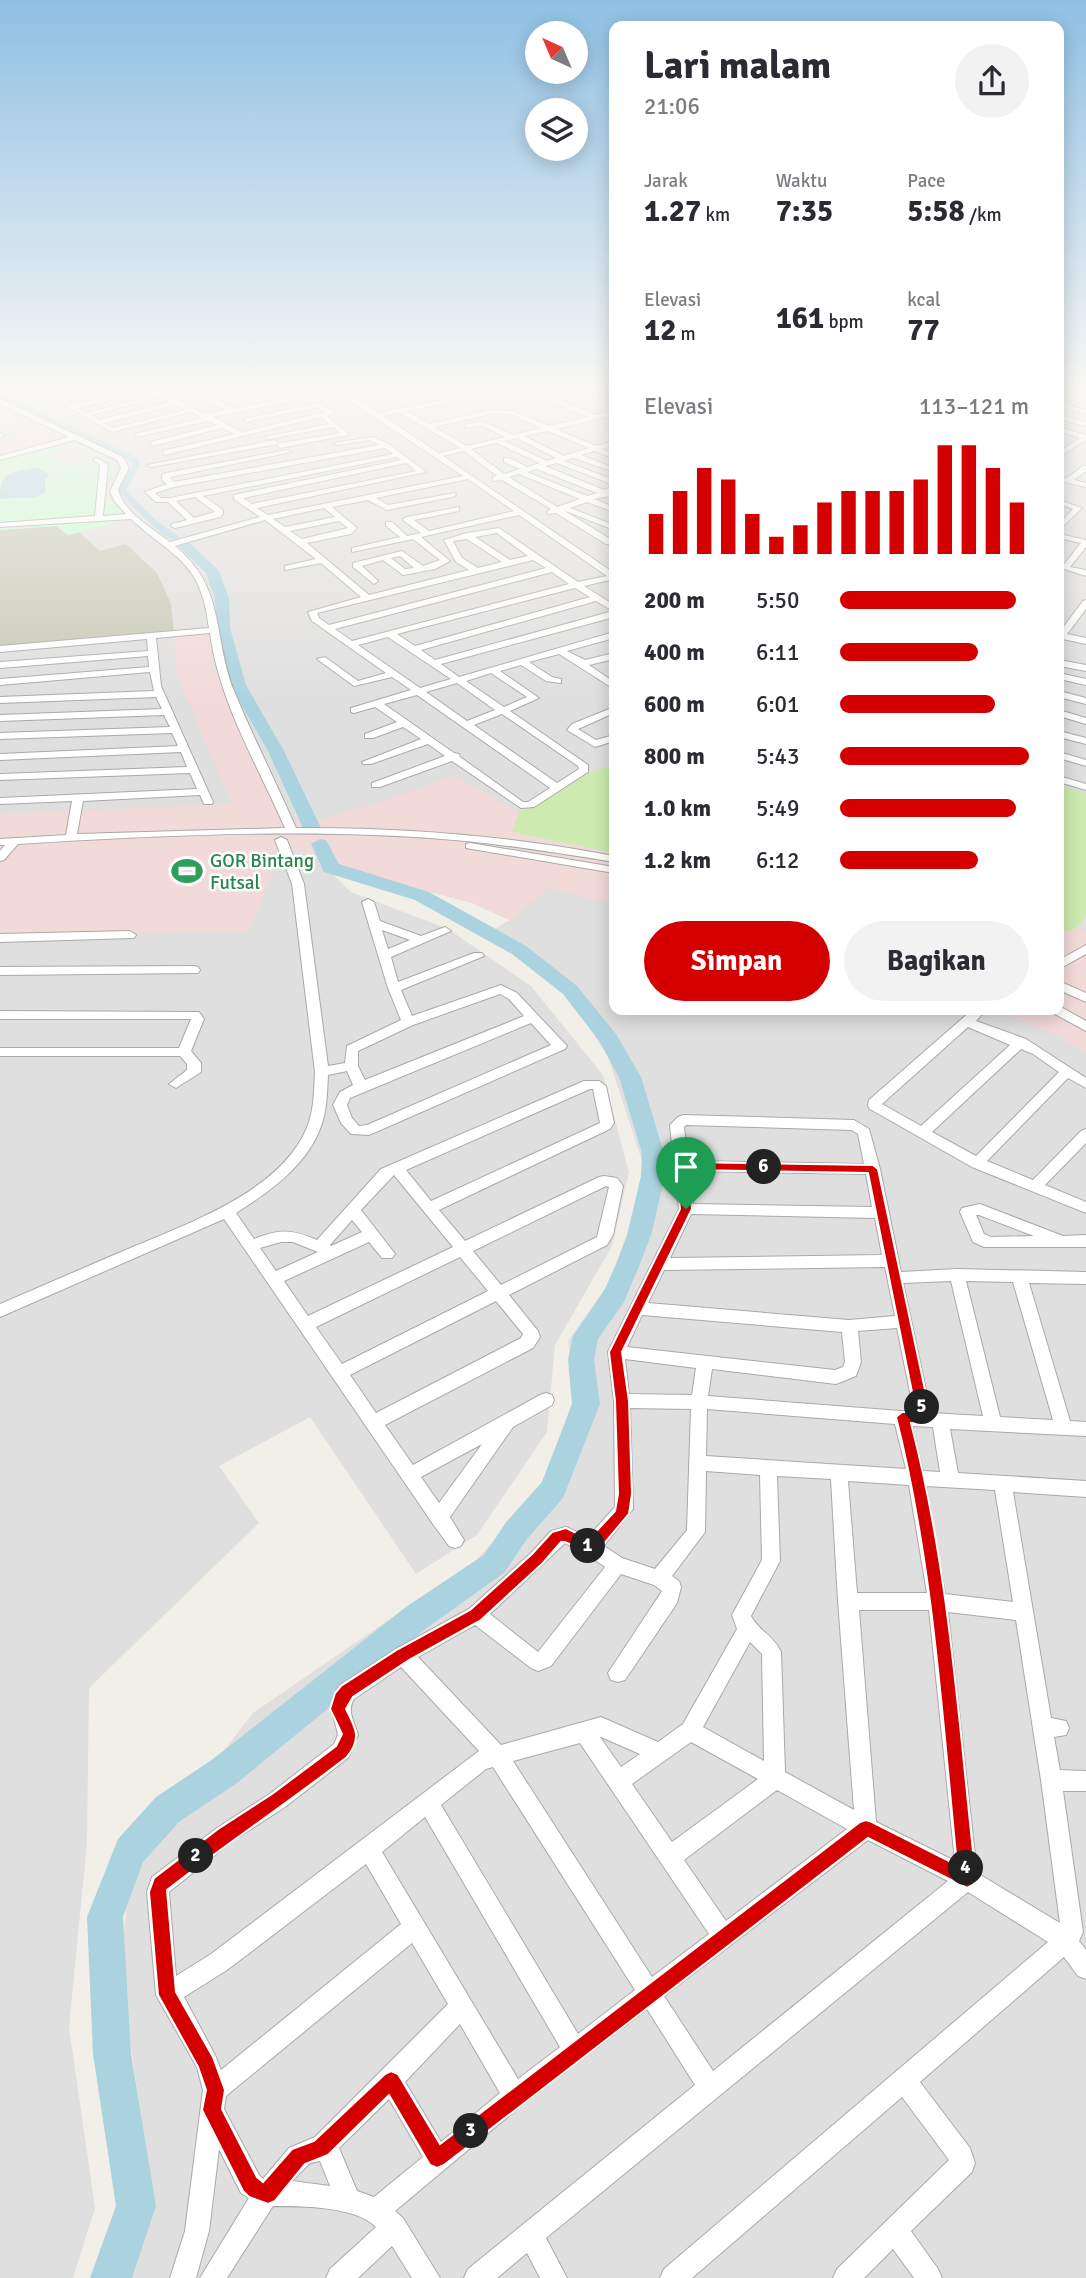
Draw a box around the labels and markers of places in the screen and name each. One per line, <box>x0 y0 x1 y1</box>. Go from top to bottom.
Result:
place label: GOR Bintang Futsal <box>210 849 314 895</box>
sports icon: GOR Bintang Futsal <box>170 854 204 888</box>
pin <box>656 1137 716 1209</box>
pin: 6 <box>746 1150 782 1184</box>
pin: 5 <box>904 1390 940 1424</box>
pin: 1 <box>570 1528 606 1564</box>
pin: 2 <box>178 1839 214 1874</box>
pin: 4 <box>948 1850 984 1885</box>
pin: 3 <box>454 2114 489 2148</box>

